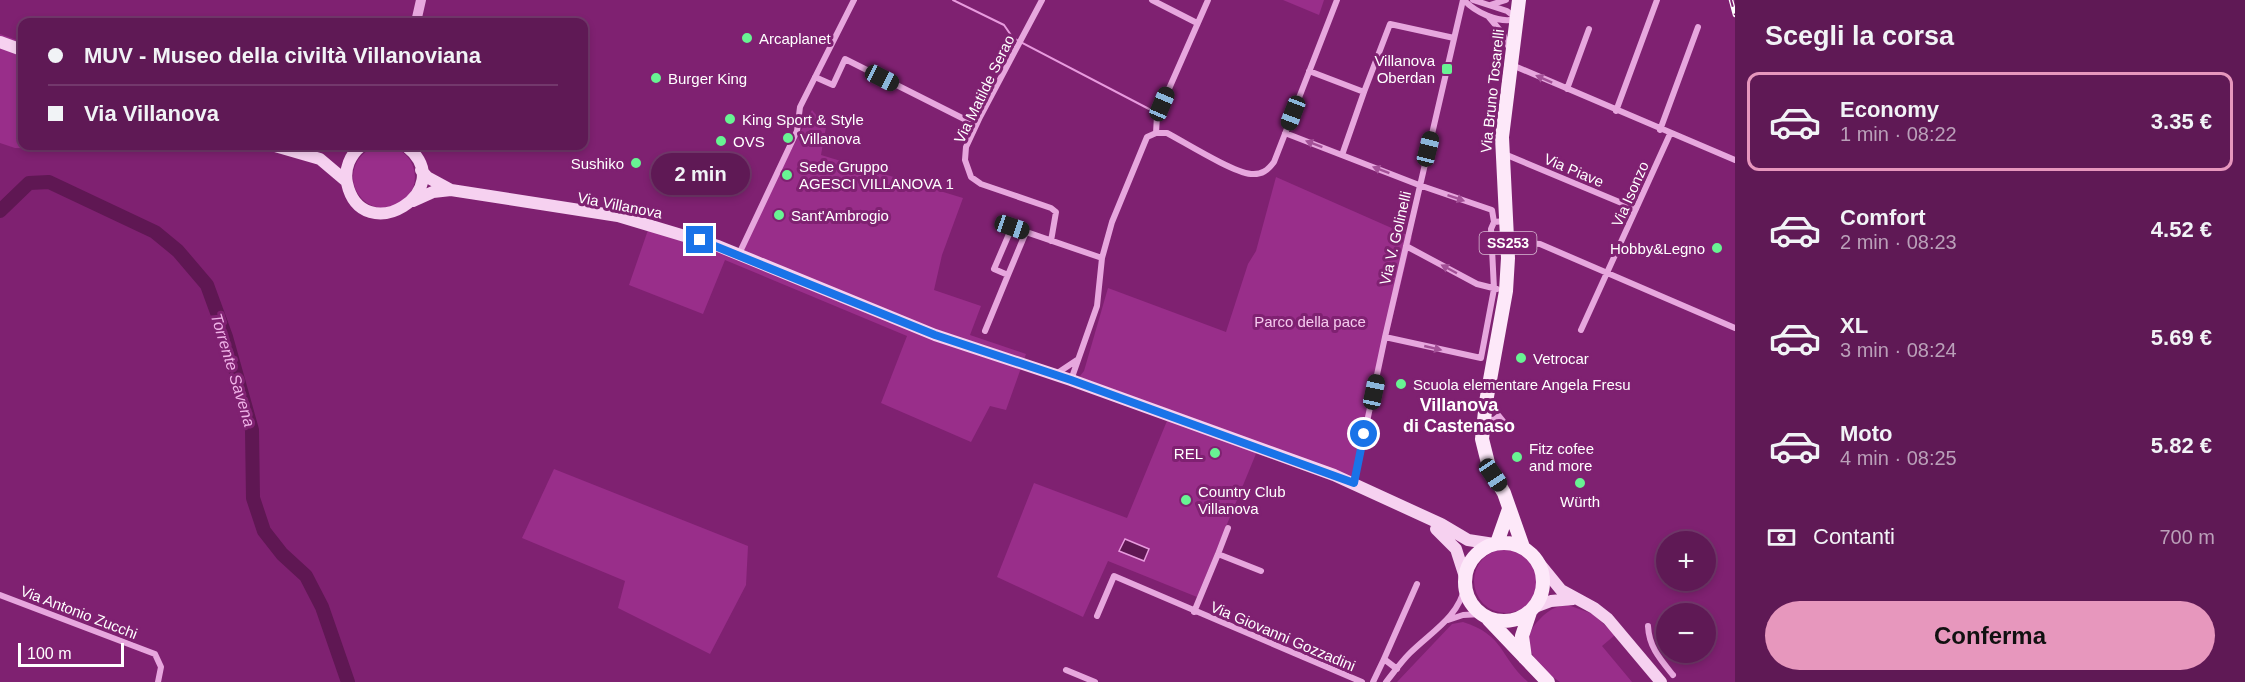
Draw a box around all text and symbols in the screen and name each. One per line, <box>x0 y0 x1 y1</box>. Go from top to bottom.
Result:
text: Scegli la corsa <box>1765 21 1954 51</box>
street label: Via Bruno Tosarelli <box>1477 28 1507 154</box>
place label: Arcaplanet <box>759 30 832 47</box>
marker: Arcaplanet <box>740 31 754 45</box>
street label: Via Matilde Serao <box>950 32 1018 146</box>
text: MUV - Museo della civiltà Villanoviana <box>84 43 481 68</box>
place label: Villanova Oberdan <box>1374 52 1436 86</box>
car <box>862 62 902 94</box>
marker: Villanova Oberdan <box>1440 62 1454 76</box>
place label: Burger King <box>668 70 747 87</box>
marker: Burger King <box>649 71 663 85</box>
one-way arrow <box>1534 74 1552 84</box>
car <box>1147 84 1177 124</box>
car <box>1278 93 1308 133</box>
icon: car <box>1768 95 1822 149</box>
text: Economy <box>1840 97 1939 122</box>
text: Via Villanova <box>84 101 219 126</box>
text: 3.35 € <box>2151 109 2212 134</box>
place label: King Sport & Style <box>742 111 864 128</box>
marker: King Sport & Style <box>723 112 737 126</box>
text: 1 min · 08:22 <box>1840 123 1957 145</box>
car <box>1415 129 1441 169</box>
place label: Villanova <box>800 130 861 147</box>
marker: Villanova <box>781 131 795 145</box>
place label: OVS <box>733 133 765 150</box>
marker: OVS <box>714 134 728 148</box>
one-way arrow <box>1304 139 1322 149</box>
street label: Via Piave <box>1542 150 1606 190</box>
callout: 2 min <box>650 153 750 195</box>
place label: Sushiko <box>571 155 624 172</box>
marker: Sushiko <box>629 156 643 170</box>
place label: Sede Gruppo AGESCI VILLANOVA 1 <box>799 158 954 192</box>
street label: Via Isonzo <box>1608 159 1652 229</box>
text: 2 min <box>674 163 727 185</box>
one-way arrow <box>1372 165 1390 174</box>
marker: Sede Gruppo AGESCI VILLANOVA 1 <box>780 168 794 182</box>
street label: Via Villanova <box>576 188 665 222</box>
street label: Via V. Golinelli <box>1376 189 1414 287</box>
one-way arrow <box>1447 193 1465 203</box>
icon: car <box>1768 203 1822 257</box>
text: Comfort <box>1840 205 1926 230</box>
place label: Sant'Ambrogio <box>791 207 889 224</box>
marker: Sant'Ambrogio <box>772 208 786 222</box>
car <box>992 213 1032 241</box>
text: 4.52 € <box>2151 217 2212 242</box>
route end <box>686 226 713 253</box>
text: 2 min · 08:23 <box>1840 231 1957 253</box>
road number: SS253 <box>1480 232 1537 254</box>
place label: Hobby&Legno <box>1610 240 1705 257</box>
marker: Hobby&Legno <box>1710 241 1724 255</box>
one-way arrow <box>1440 264 1457 274</box>
water label: Torrente Savena <box>208 311 258 429</box>
icon: car <box>1768 311 1822 365</box>
park label: Parco della pace <box>1254 313 1366 330</box>
text: XL <box>1840 313 1868 338</box>
text: 5.69 € <box>2151 325 2212 350</box>
text: 3 min · 08:24 <box>1840 339 1957 361</box>
one-way arrow <box>1423 344 1442 354</box>
place label: Vetrocar <box>1533 350 1589 367</box>
marker: Vetrocar <box>1514 351 1528 365</box>
car <box>1361 373 1387 411</box>
place label: Scuola elementare Angela Fresu <box>1413 376 1631 393</box>
marker: Scuola elementare Angela Fresu <box>1394 377 1408 391</box>
district label: Villanova di Castenaso <box>1403 395 1515 436</box>
icon: car <box>1768 419 1822 473</box>
route start <box>1350 420 1377 447</box>
text: Moto <box>1840 421 1893 446</box>
text: 5.82 € <box>2151 433 2212 458</box>
place label: Fitz cofee and more <box>1529 440 1594 474</box>
place label: REL <box>1174 445 1203 462</box>
marker: REL <box>1208 446 1222 460</box>
text: 4 min · 08:25 <box>1840 447 1957 469</box>
marker: Fitz cofee and more <box>1510 450 1524 464</box>
car <box>1475 455 1511 495</box>
marker: Würth <box>1573 476 1587 490</box>
place label: Country Club Villanova <box>1198 483 1286 517</box>
marker: Country Club Villanova <box>1179 493 1193 507</box>
place label: Würth <box>1560 493 1600 510</box>
icon: cash <box>1765 521 1798 554</box>
text: Contanti <box>1813 524 1895 549</box>
text: 700 m <box>2159 526 2215 548</box>
map controls <box>1656 531 1716 663</box>
button: + <box>1656 531 1716 591</box>
street label: Via Antonio Zucchi <box>18 582 140 642</box>
street label: Via Giovanni Gozzadini <box>1208 598 1358 674</box>
button: Conferma <box>1765 601 2215 670</box>
button: − <box>1656 603 1716 663</box>
scale bar <box>18 640 124 668</box>
text: 100 m <box>27 645 71 662</box>

